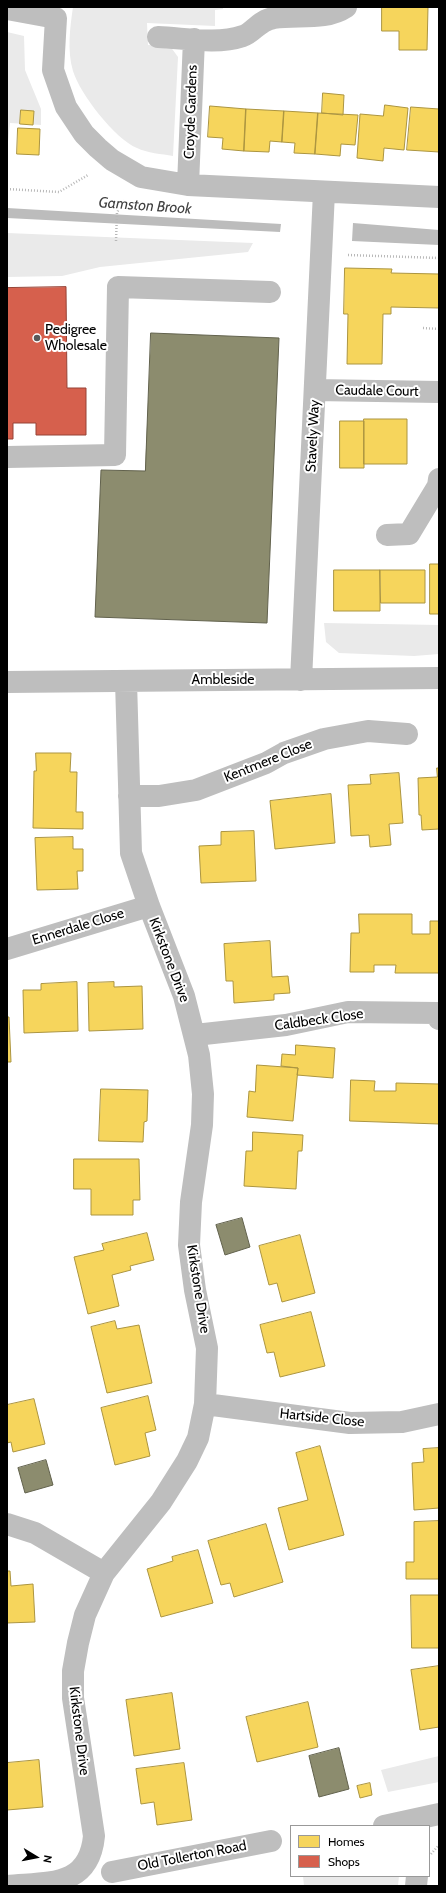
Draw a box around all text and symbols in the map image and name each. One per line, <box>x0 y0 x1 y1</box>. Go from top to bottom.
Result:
street label: Croyde Gardens <box>181 65 201 159</box>
water label: Gamston Brook <box>98 194 192 218</box>
place label: Pedigree Wholesale <box>45 322 107 354</box>
marker: Pedigree Wholesale <box>32 333 42 343</box>
street label: Caudale Court <box>335 382 419 400</box>
street label: Stavely Way <box>303 399 323 473</box>
street label: Ambleside <box>192 672 254 688</box>
street label: Kentmere Close <box>221 736 315 786</box>
street label: Ennerdale Close <box>30 905 126 949</box>
street label: Kirkstone Drive <box>145 915 193 1005</box>
street label: Caldbeck Close <box>273 1005 365 1035</box>
street label: Kirkstone Drive <box>183 1243 213 1335</box>
street label: Hartside Close <box>279 1405 365 1431</box>
street label: Kirkstone Drive <box>65 1685 93 1777</box>
legend <box>290 1825 430 1877</box>
text: Homes <box>328 1834 365 1849</box>
north arrow <box>16 1837 56 1877</box>
street label: Old Tollerton Road <box>136 1837 248 1875</box>
text: N <box>40 1854 55 1864</box>
text: Shops <box>328 1854 360 1869</box>

